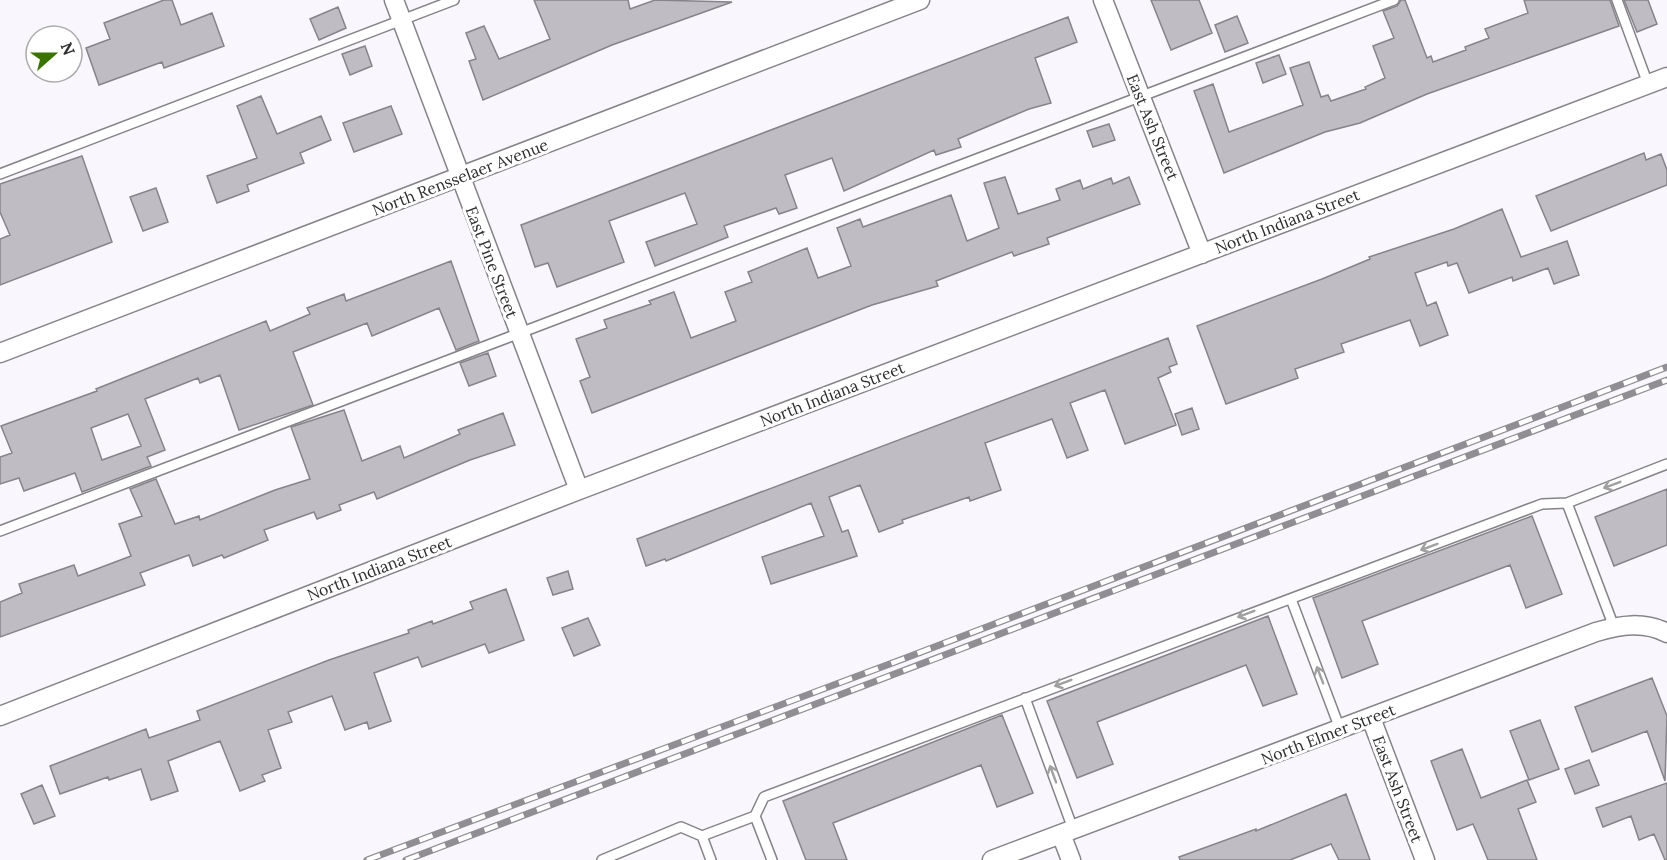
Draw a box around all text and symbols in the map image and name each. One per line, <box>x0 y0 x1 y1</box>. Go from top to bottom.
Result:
north arrow <box>24 24 84 84</box>
text: N <box>56 39 80 58</box>
street label: East Ash Street <box>1123 71 1184 184</box>
street label: North Rensselaer Avenue <box>369 134 551 220</box>
street label: North Indiana Street <box>1212 184 1363 258</box>
street label: East Pine Street <box>461 203 523 321</box>
street label: North Indiana Street <box>757 357 908 431</box>
one-way arrow <box>1604 480 1622 491</box>
street label: North Indiana Street <box>304 531 455 605</box>
one-way arrow <box>1420 543 1438 554</box>
one-way arrow <box>1237 610 1255 621</box>
one-way arrow <box>1313 666 1324 684</box>
one-way arrow <box>1054 679 1073 690</box>
street label: North Elmer Street <box>1258 699 1399 769</box>
street label: East Ash Street <box>1368 733 1428 846</box>
one-way arrow <box>1047 765 1058 784</box>

